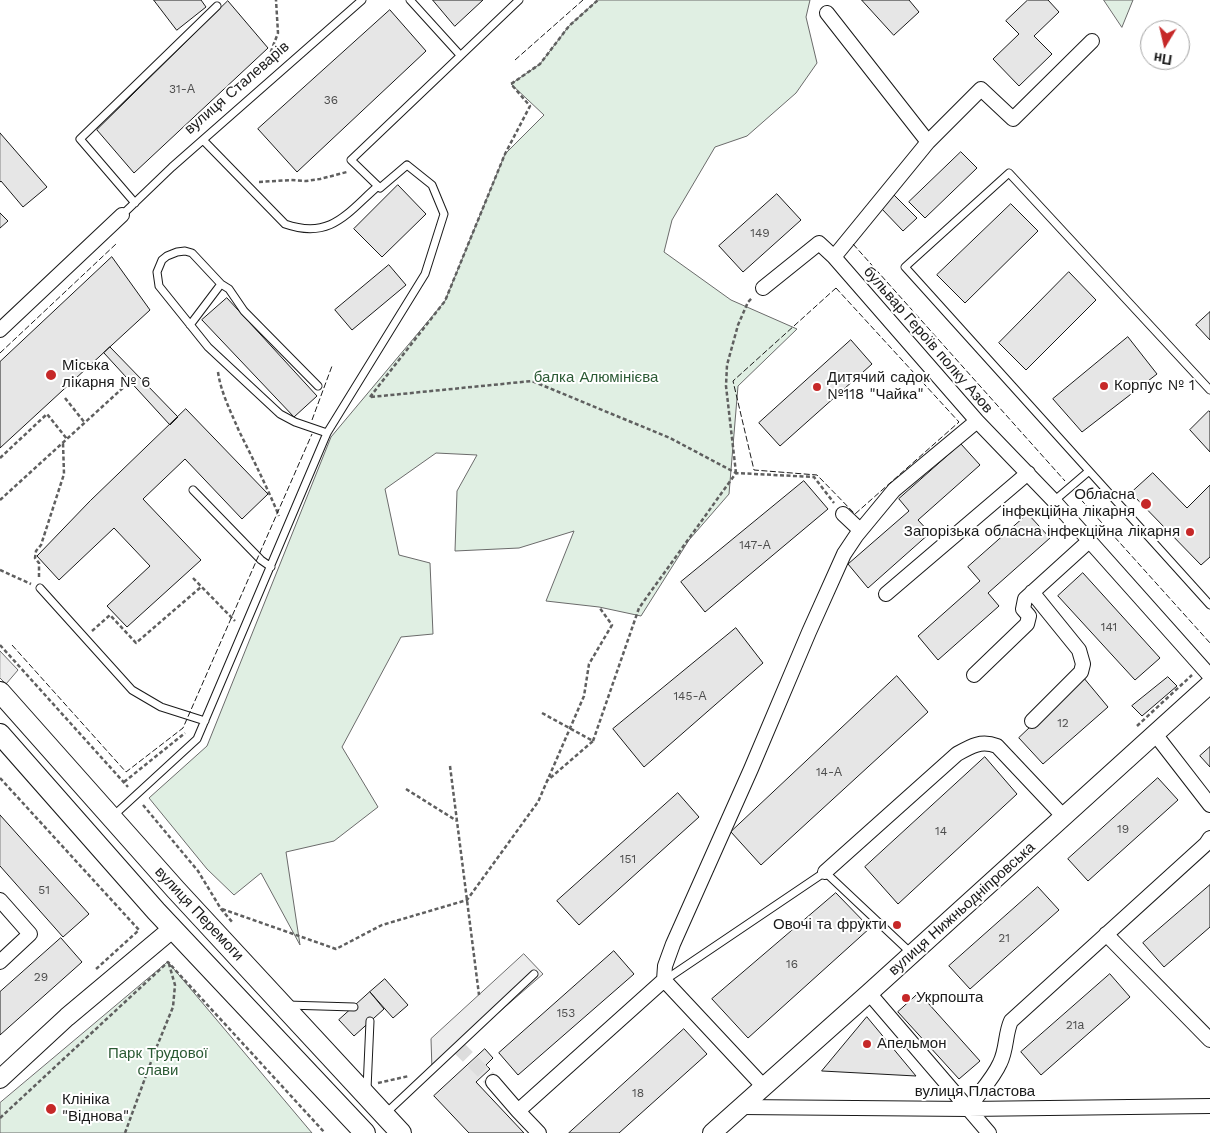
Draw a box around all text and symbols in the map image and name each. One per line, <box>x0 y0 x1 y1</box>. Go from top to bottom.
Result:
north arrow <box>1140 20 1190 70</box>
street label: вулиця Сталеварів <box>181 38 293 138</box>
text: Пн <box>1152 49 1173 68</box>
house number: 31-А <box>169 82 195 96</box>
house number: 36 <box>324 93 338 107</box>
house number: 149 <box>750 226 770 240</box>
street label: бульвар Героїв полку Азов <box>859 263 997 417</box>
place label: Мiська лiкарня № 6 <box>62 357 150 392</box>
marker: Мiська лiкарня № 6 <box>44 368 58 382</box>
park label: балка Алюмінієва <box>534 369 658 387</box>
place label: Дитячий садок №118 "Чайка" <box>827 369 930 404</box>
place label: Корпус № 1 <box>1114 377 1195 395</box>
marker: Корпус № 1 <box>1098 380 1110 392</box>
marker: Дитячий садок №118 "Чайка" <box>811 381 823 393</box>
place label: Обласна інфекційна лікарня <box>1002 486 1135 521</box>
marker: Обласна інфекційна лікарня <box>1139 497 1153 511</box>
place label: Запорізька обласна інфекційна лікарня <box>904 523 1180 541</box>
marker: Запорізька обласна інфекційна лікарня <box>1184 526 1196 538</box>
house number: 147-А <box>739 538 771 552</box>
house number: 141 <box>1101 620 1117 634</box>
house number: 145-А <box>673 689 707 703</box>
house number: 12 <box>1057 716 1069 730</box>
house number: 14-А <box>816 765 842 779</box>
house number: 19 <box>1117 822 1129 836</box>
house number: 14 <box>935 824 947 838</box>
street label: вулиця Нижньодніпровська <box>885 839 1039 979</box>
house number: 151 <box>620 852 636 866</box>
street label: вулиця Перемоги <box>151 863 247 965</box>
house number: 51 <box>38 883 50 897</box>
place label: Овочі та фрукти <box>773 916 887 934</box>
marker: Овочі та фрукти <box>891 919 903 931</box>
house number: 21 <box>998 931 1010 945</box>
house number: 16 <box>786 957 798 971</box>
house number: 29 <box>34 970 48 984</box>
place label: Укрпошта <box>916 989 983 1007</box>
marker: Укрпошта <box>900 992 912 1004</box>
house number: 153 <box>557 1006 575 1020</box>
house number: 21а <box>1066 1018 1084 1032</box>
place label: Апельмон <box>877 1035 946 1053</box>
marker: Апельмон <box>861 1038 873 1050</box>
park label: Парк Трудової слави <box>108 1045 208 1080</box>
street label: вулиця Пластова <box>915 1083 1035 1101</box>
house number: 18 <box>632 1086 644 1100</box>
place label: Клініка "Віднова" <box>62 1091 129 1126</box>
marker: Клініка "Віднова" <box>44 1102 58 1116</box>

